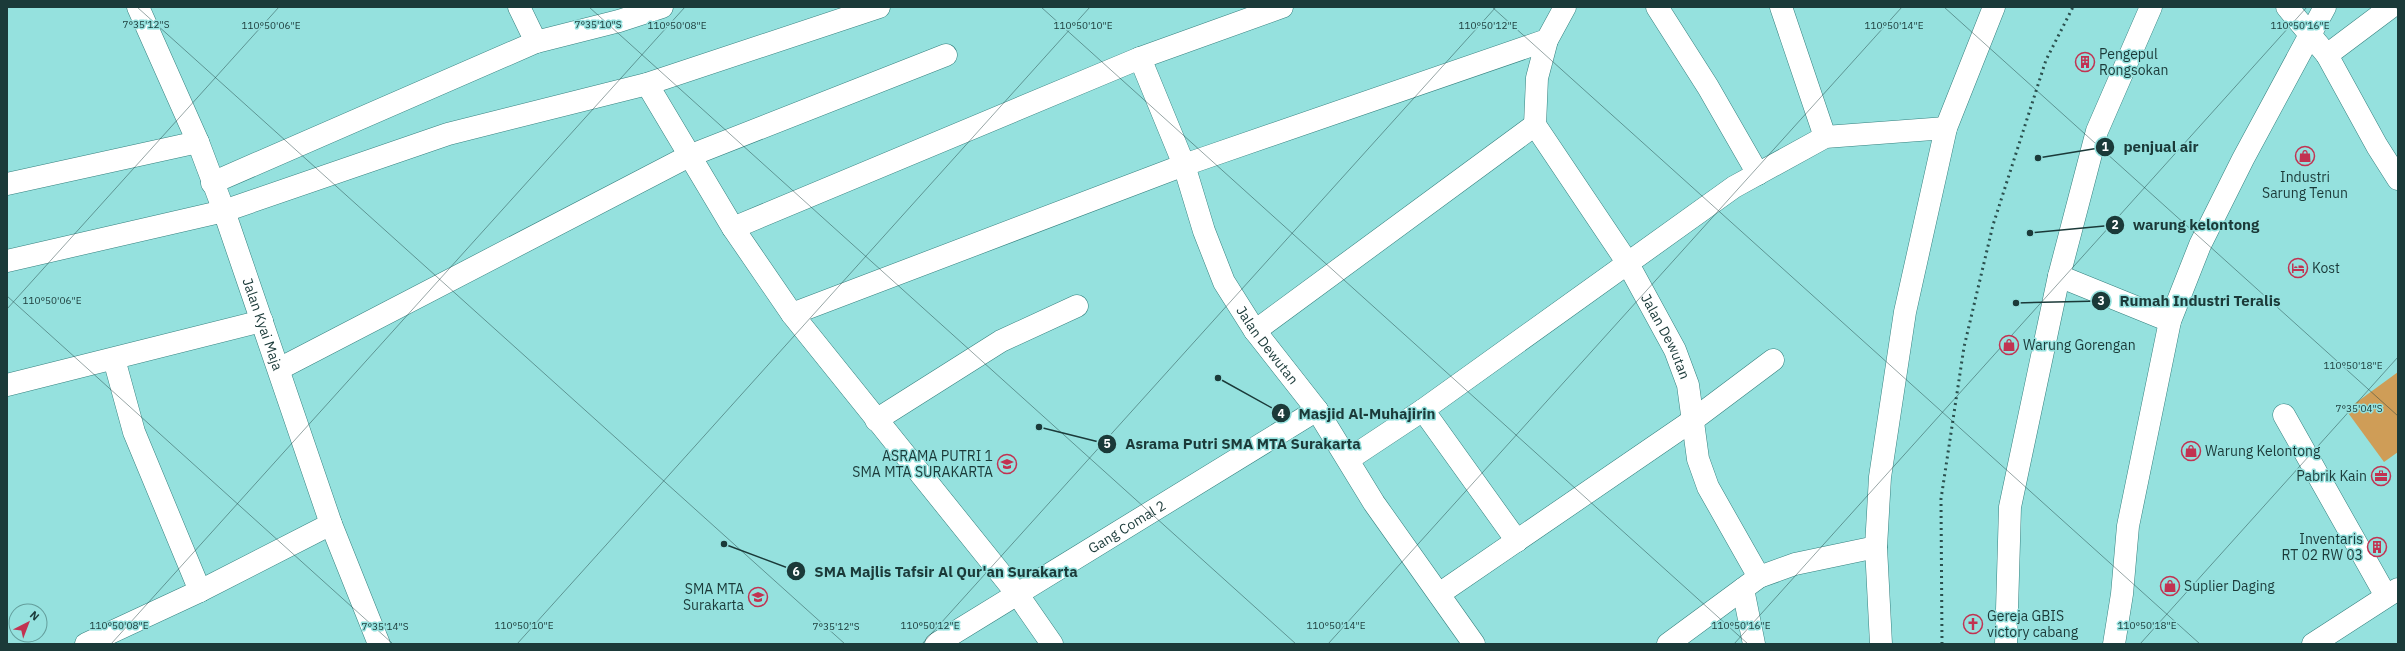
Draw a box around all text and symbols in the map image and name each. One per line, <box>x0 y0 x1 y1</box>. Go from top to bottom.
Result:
text: 7°35'12"S <box>122 18 170 31</box>
text: 7°35'10"S <box>574 18 622 31</box>
text: 110°50'06"E <box>241 19 301 32</box>
text: 110°50'08"E <box>647 19 707 32</box>
text: 110°50'10"E <box>1053 19 1113 32</box>
text: 110°50'12"E <box>1458 19 1518 32</box>
text: 110°50'14"E <box>1864 19 1924 32</box>
text: 110°50'16"E <box>2270 19 2330 32</box>
place label: Pengepul Rongsokan <box>2099 45 2168 79</box>
building icon: Pengepul Rongsokan <box>2074 51 2096 73</box>
callout: penjual air <box>2095 133 2206 160</box>
text: penjual air <box>2123 137 2199 156</box>
text: 1 <box>2101 139 2109 154</box>
shop icon: Industri Sarung Tenun <box>2294 145 2316 167</box>
place label: Industri Sarung Tenun <box>2262 168 2348 202</box>
callout: warung kelontong <box>2105 211 2268 238</box>
text: warung kelontong <box>2133 215 2260 234</box>
text: 2 <box>2111 217 2119 232</box>
hotel icon: Kost <box>2287 257 2309 279</box>
place label: Kost <box>2312 259 2340 277</box>
street label: Jalan Kyai Maja <box>238 275 287 373</box>
callout: Rumah Industri Teralis <box>2091 287 2288 314</box>
street label: Jalan Dewutan <box>1637 291 1694 382</box>
text: Rumah Industri Teralis <box>2119 291 2281 310</box>
text: 3 <box>2097 293 2105 308</box>
text: 110°50'06"E <box>22 294 82 307</box>
street label: Jalan Dewutan <box>1232 302 1302 388</box>
shop icon: Warung Gorengan <box>1998 334 2020 356</box>
place label: Warung Gorengan <box>2023 336 2136 354</box>
text: 110°50'18"E <box>2323 359 2383 372</box>
callout: Masjid Al-Muhajirin <box>1271 400 1443 427</box>
text: 7°35'04"S <box>2335 402 2383 415</box>
text: Masjid Al-Muhajirin <box>1299 404 1435 423</box>
text: 4 <box>1277 406 1285 421</box>
callout: Asrama Putri SMA MTA Surakarta <box>1097 431 1369 458</box>
text: Asrama Putri SMA MTA Surakarta <box>1125 434 1361 453</box>
text: 5 <box>1103 436 1111 451</box>
shop icon: Warung Kelontong <box>2180 440 2202 462</box>
place label: Warung Kelontong <box>2205 442 2321 460</box>
place label: ASRAMA PUTRI 1 SMA MTA SURAKARTA <box>852 447 993 481</box>
school or university icon: ASRAMA PUTRI 1 SMA MTA SURAKARTA <box>996 453 1018 475</box>
office icon: Pabrik Kain <box>2370 465 2392 487</box>
place label: Pabrik Kain <box>2296 467 2367 485</box>
street label: Gang Comal 2 <box>1085 496 1169 557</box>
place label: Inventaris RT 02 RW 03 <box>2282 530 2363 564</box>
building icon: Inventaris RT 02 RW 03 <box>2366 536 2388 558</box>
callout: SMA Majlis Tafsir Al Qur'an Surakarta <box>786 558 1086 585</box>
text: SMA Majlis Tafsir Al Qur'an Surakarta <box>814 562 1078 581</box>
text: 6 <box>792 564 800 579</box>
shop icon: Suplier Daging <box>2159 575 2181 597</box>
place label: Suplier Daging <box>2184 577 2275 595</box>
place label: SMA MTA Surakarta <box>683 580 745 614</box>
school or university icon: SMA MTA Surakarta <box>747 586 769 608</box>
north arrow <box>8 603 48 643</box>
place label: Gereja GBIS victory cabang <box>1987 607 2079 641</box>
text: N <box>27 608 42 623</box>
church icon: Gereja GBIS victory cabang <box>1962 613 1984 635</box>
text: 110°50'08"E <box>89 619 149 632</box>
text: 110°50'10"E <box>494 619 554 632</box>
text: 110°50'12"E <box>900 619 960 632</box>
text: 110°50'14"E <box>1306 619 1366 632</box>
text: 110°50'16"E <box>1711 619 1771 632</box>
text: 110°50'18"E <box>2117 619 2177 632</box>
text: 7°35'14"S <box>361 620 409 633</box>
text: 7°35'12"S <box>812 620 860 633</box>

